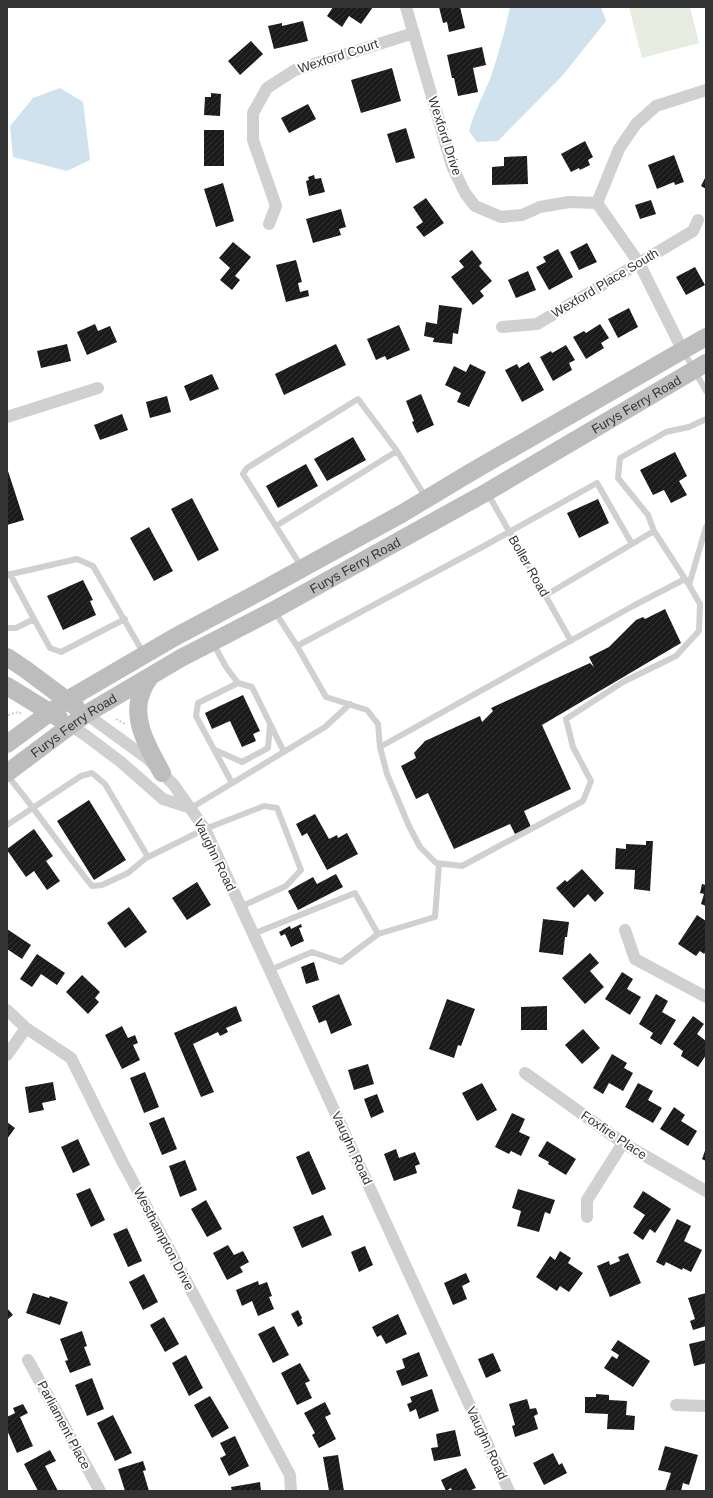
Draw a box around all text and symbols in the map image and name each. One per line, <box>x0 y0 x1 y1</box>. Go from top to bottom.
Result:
street label: Wexford Court <box>296 36 380 76</box>
street label: Wexford Drive <box>425 95 465 177</box>
street label: Wexford Place South <box>549 245 661 321</box>
street label: Furys Ferry Road <box>589 372 683 436</box>
street label: Boller Road <box>506 533 552 599</box>
street label: Furys Ferry Road <box>307 534 403 596</box>
street label: Furys Ferry Road <box>28 690 119 760</box>
street label: Vaughn Road <box>191 816 239 894</box>
street label: Foxfire Place <box>578 1108 650 1162</box>
street label: Vaughn Road <box>329 1109 375 1187</box>
street label: Westhampton Drive <box>131 1185 197 1293</box>
street label: Parliament Place <box>34 1378 94 1472</box>
street label: Vaughn Road <box>464 1404 510 1482</box>

